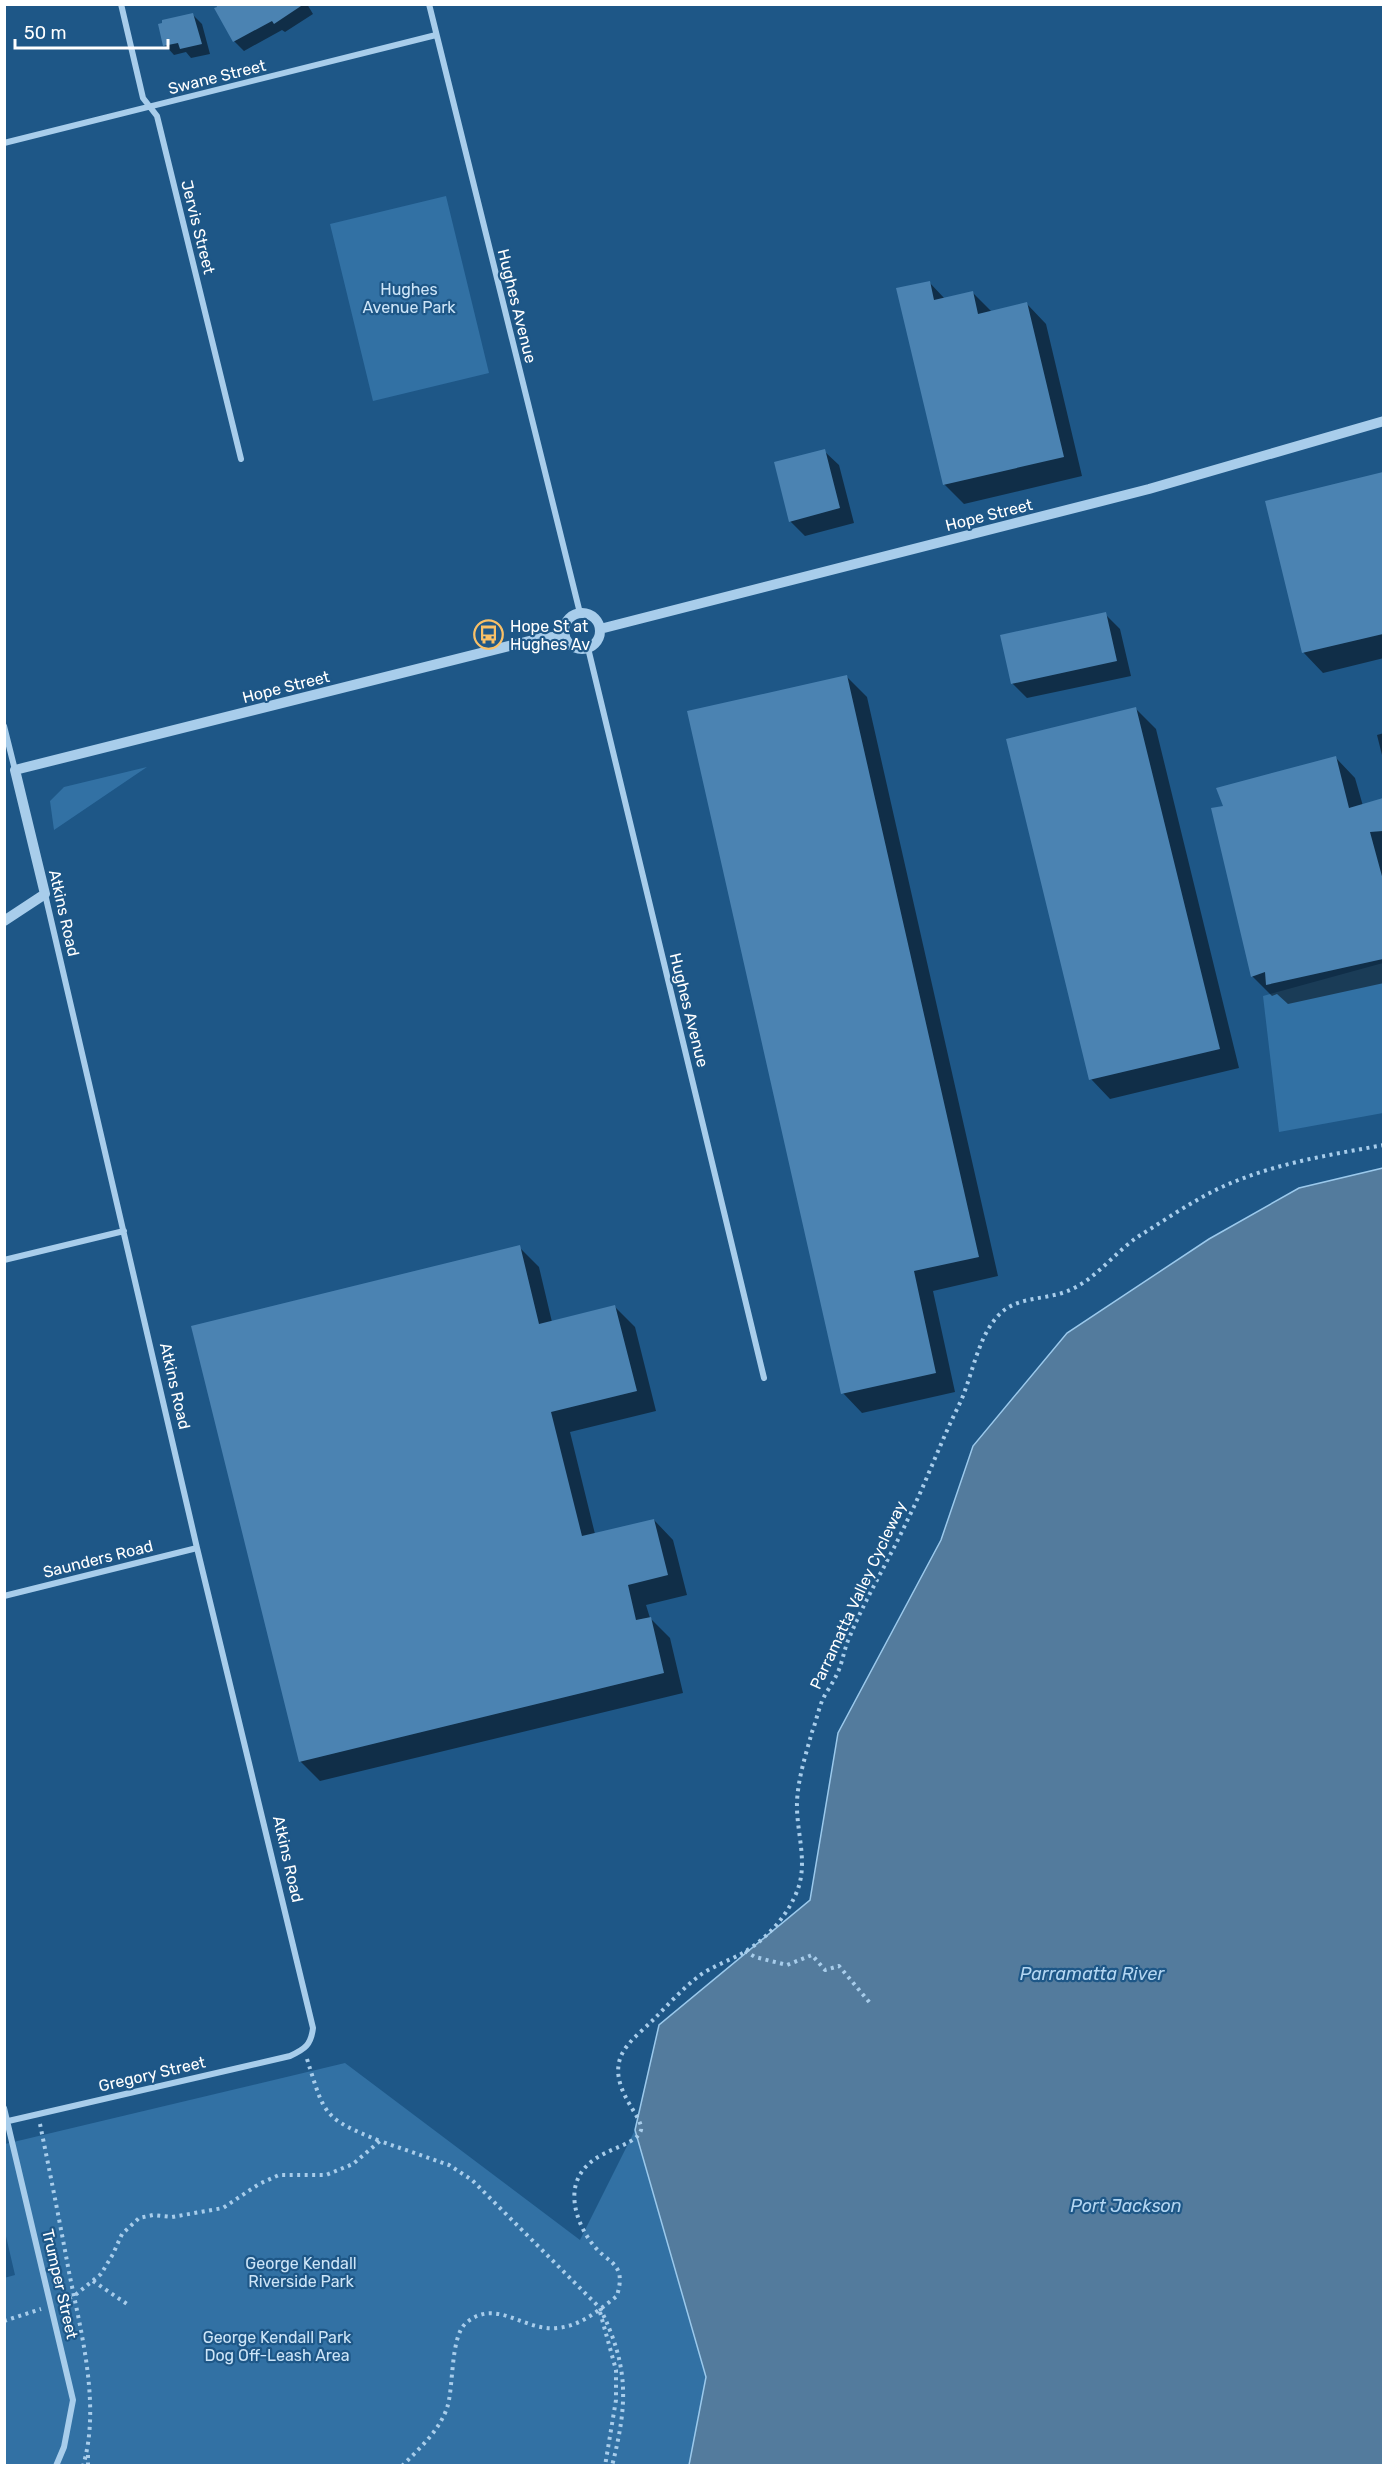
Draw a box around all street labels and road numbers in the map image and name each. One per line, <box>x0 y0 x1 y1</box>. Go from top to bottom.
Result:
street label: Swane Street <box>166 56 268 98</box>
street label: Jervis Street <box>177 178 219 276</box>
street label: Hughes Avenue <box>494 247 540 365</box>
street label: Hope Street <box>943 495 1035 535</box>
street label: Hope Street <box>240 667 332 707</box>
street label: Atkins Road <box>45 868 83 958</box>
street label: Hughes Avenue <box>666 951 712 1069</box>
street label: Atkins Road <box>156 1341 194 1431</box>
street label: Parramatta Valley Cycleway <box>806 1498 910 1692</box>
street label: Saunders Road <box>41 1536 155 1582</box>
street label: Atkins Road <box>269 1814 307 1904</box>
street label: Gregory Street <box>97 2052 207 2096</box>
street label: Trumper Street <box>38 2227 82 2341</box>

